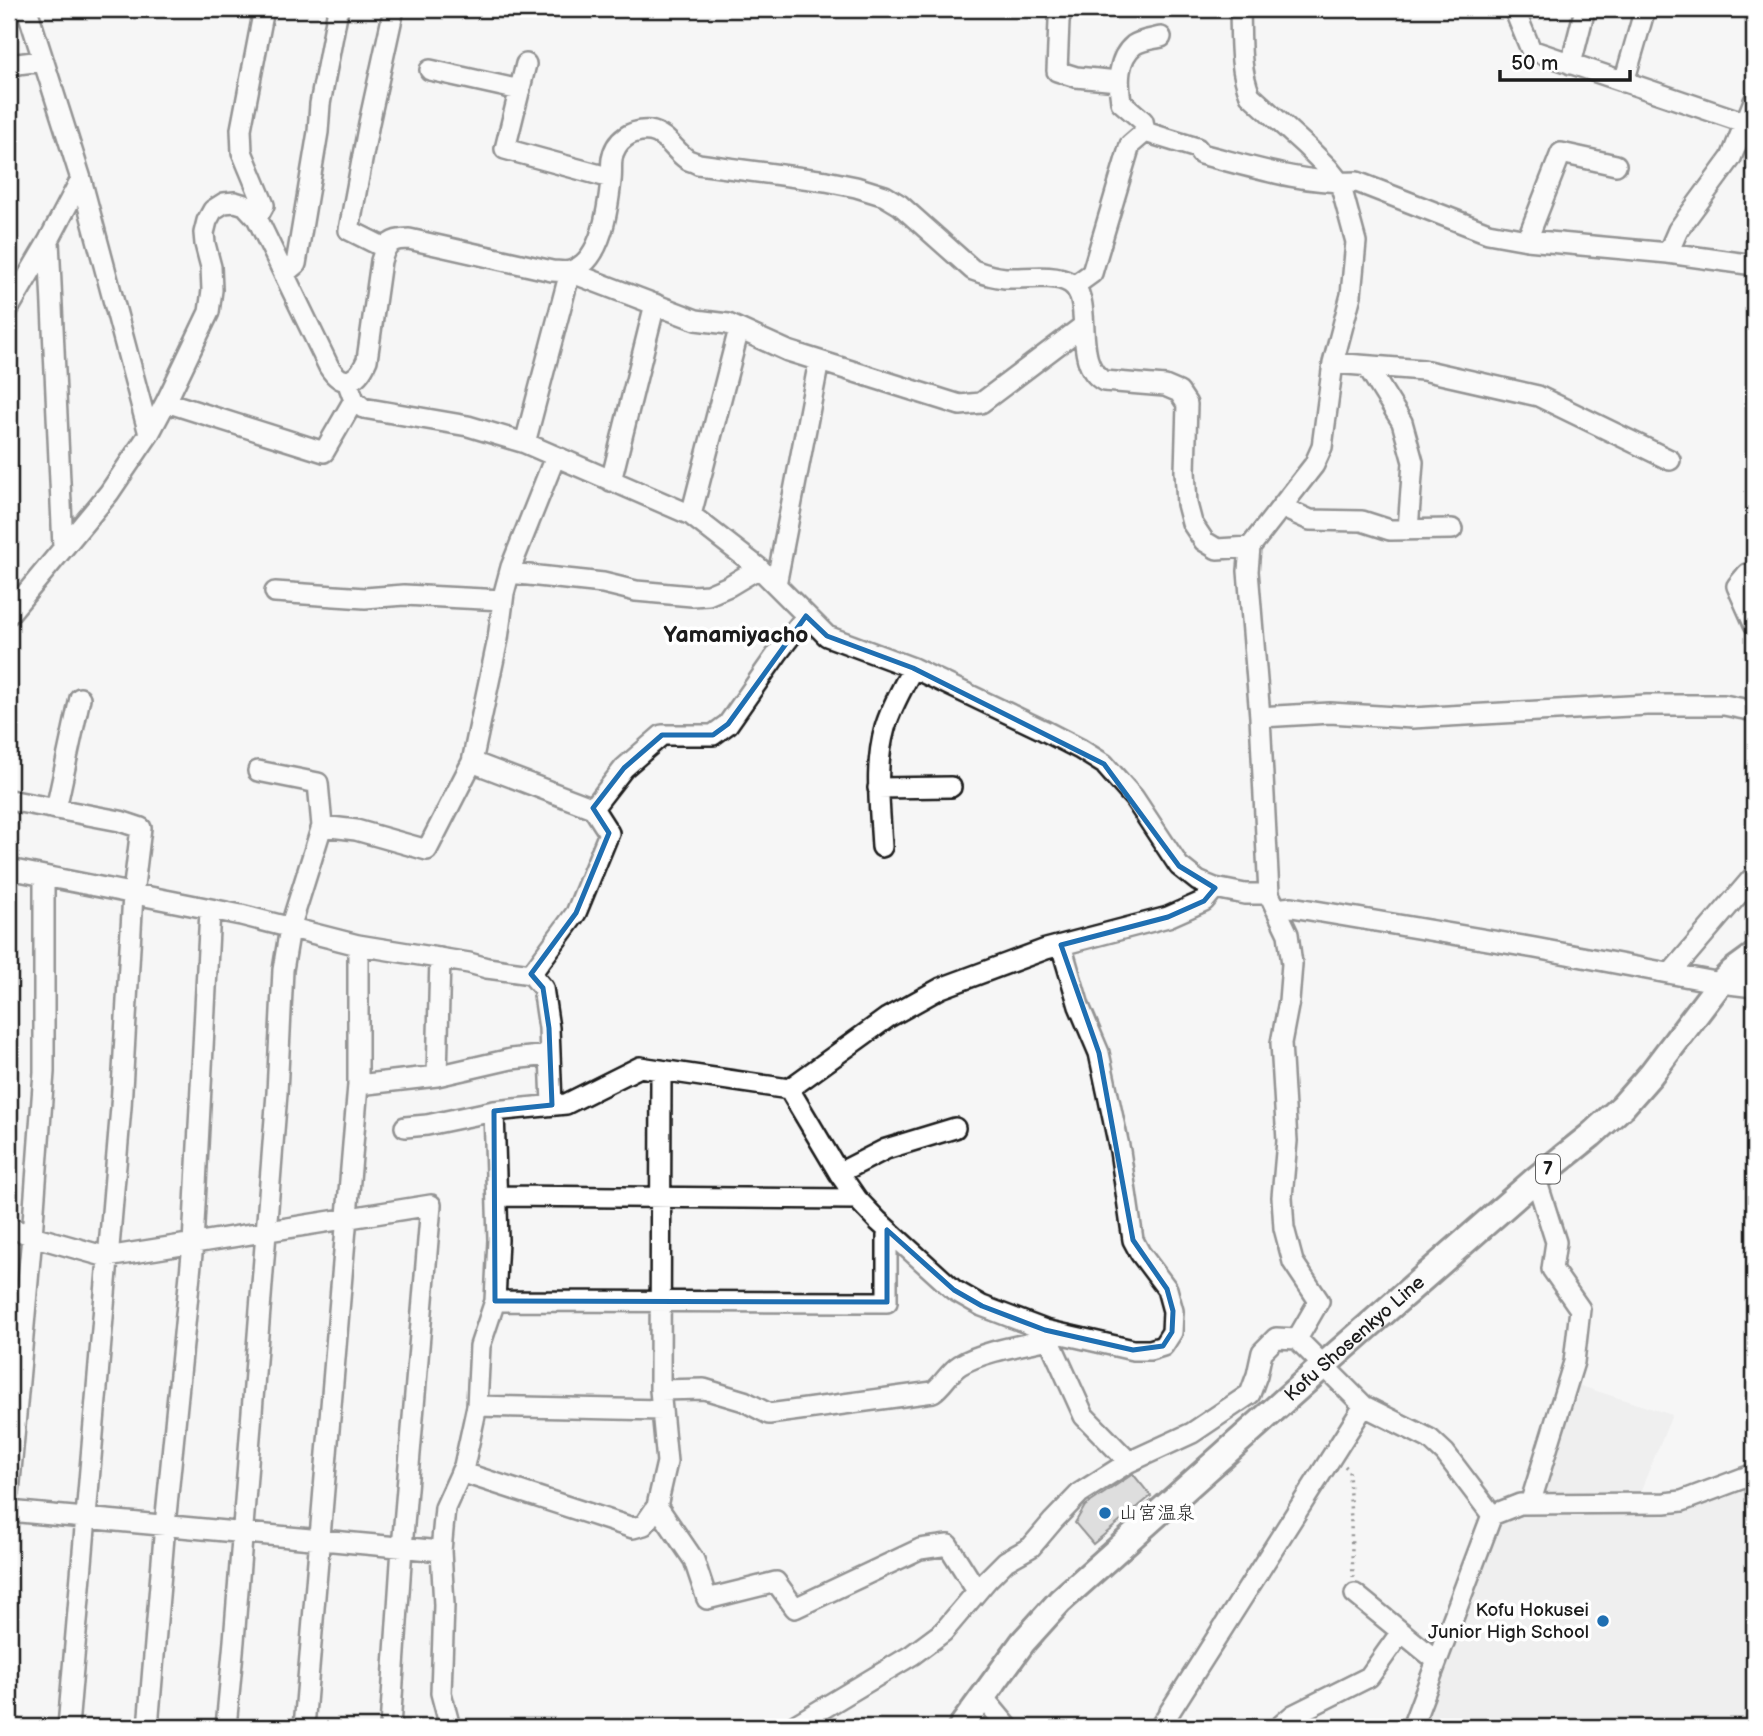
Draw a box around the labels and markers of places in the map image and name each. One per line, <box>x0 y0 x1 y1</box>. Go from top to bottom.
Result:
place label: 山宮温泉 <box>1119 1502 1195 1525</box>
marker: 山宮温泉 <box>1097 1505 1113 1521</box>
place label: Kofu Hokusei Junior High School <box>1428 1599 1589 1644</box>
marker: Kofu Hokusei Junior High School <box>1595 1613 1611 1629</box>

